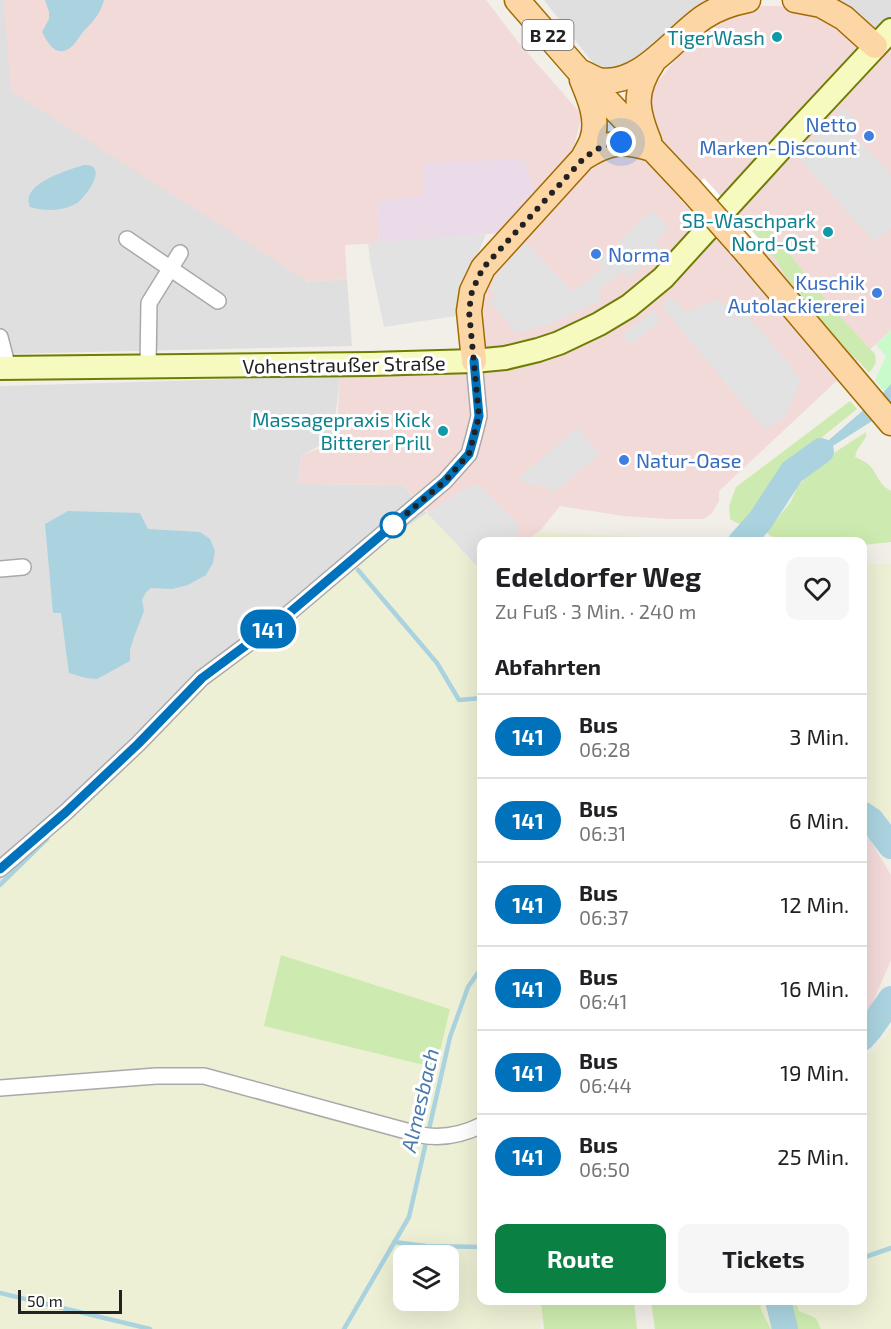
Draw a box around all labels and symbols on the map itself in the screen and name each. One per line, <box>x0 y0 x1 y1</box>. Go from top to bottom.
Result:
road number: B 22 <box>522 20 574 50</box>
place label: TigerWash <box>667 25 765 49</box>
marker: TigerWash <box>770 30 784 44</box>
place label: Netto Marken-Discount <box>699 112 857 159</box>
your location <box>606 127 636 157</box>
marker: Netto Marken-Discount <box>862 129 876 143</box>
place label: SB-Waschpark Nord-Ost <box>682 208 816 255</box>
marker: SB-Waschpark Nord-Ost <box>821 225 835 239</box>
place label: Norma <box>608 242 670 266</box>
marker: Norma <box>589 247 603 261</box>
place label: Kuschik Autolackiererei <box>728 270 865 317</box>
marker: Kuschik Autolackiererei <box>870 286 884 300</box>
street label: Vohenstraußer Straße <box>242 350 446 378</box>
place label: Massagepraxis Kick Bitterer Prill <box>252 407 431 454</box>
marker: Massagepraxis Kick Bitterer Prill <box>436 424 450 438</box>
place label: Natur-Oase <box>636 448 741 472</box>
marker: Natur-Oase <box>617 453 631 467</box>
unlabelled marker <box>380 512 406 538</box>
line badge: 141 <box>234 610 302 648</box>
water label: Almesbach <box>395 1046 443 1155</box>
scale bar <box>18 1287 122 1314</box>

